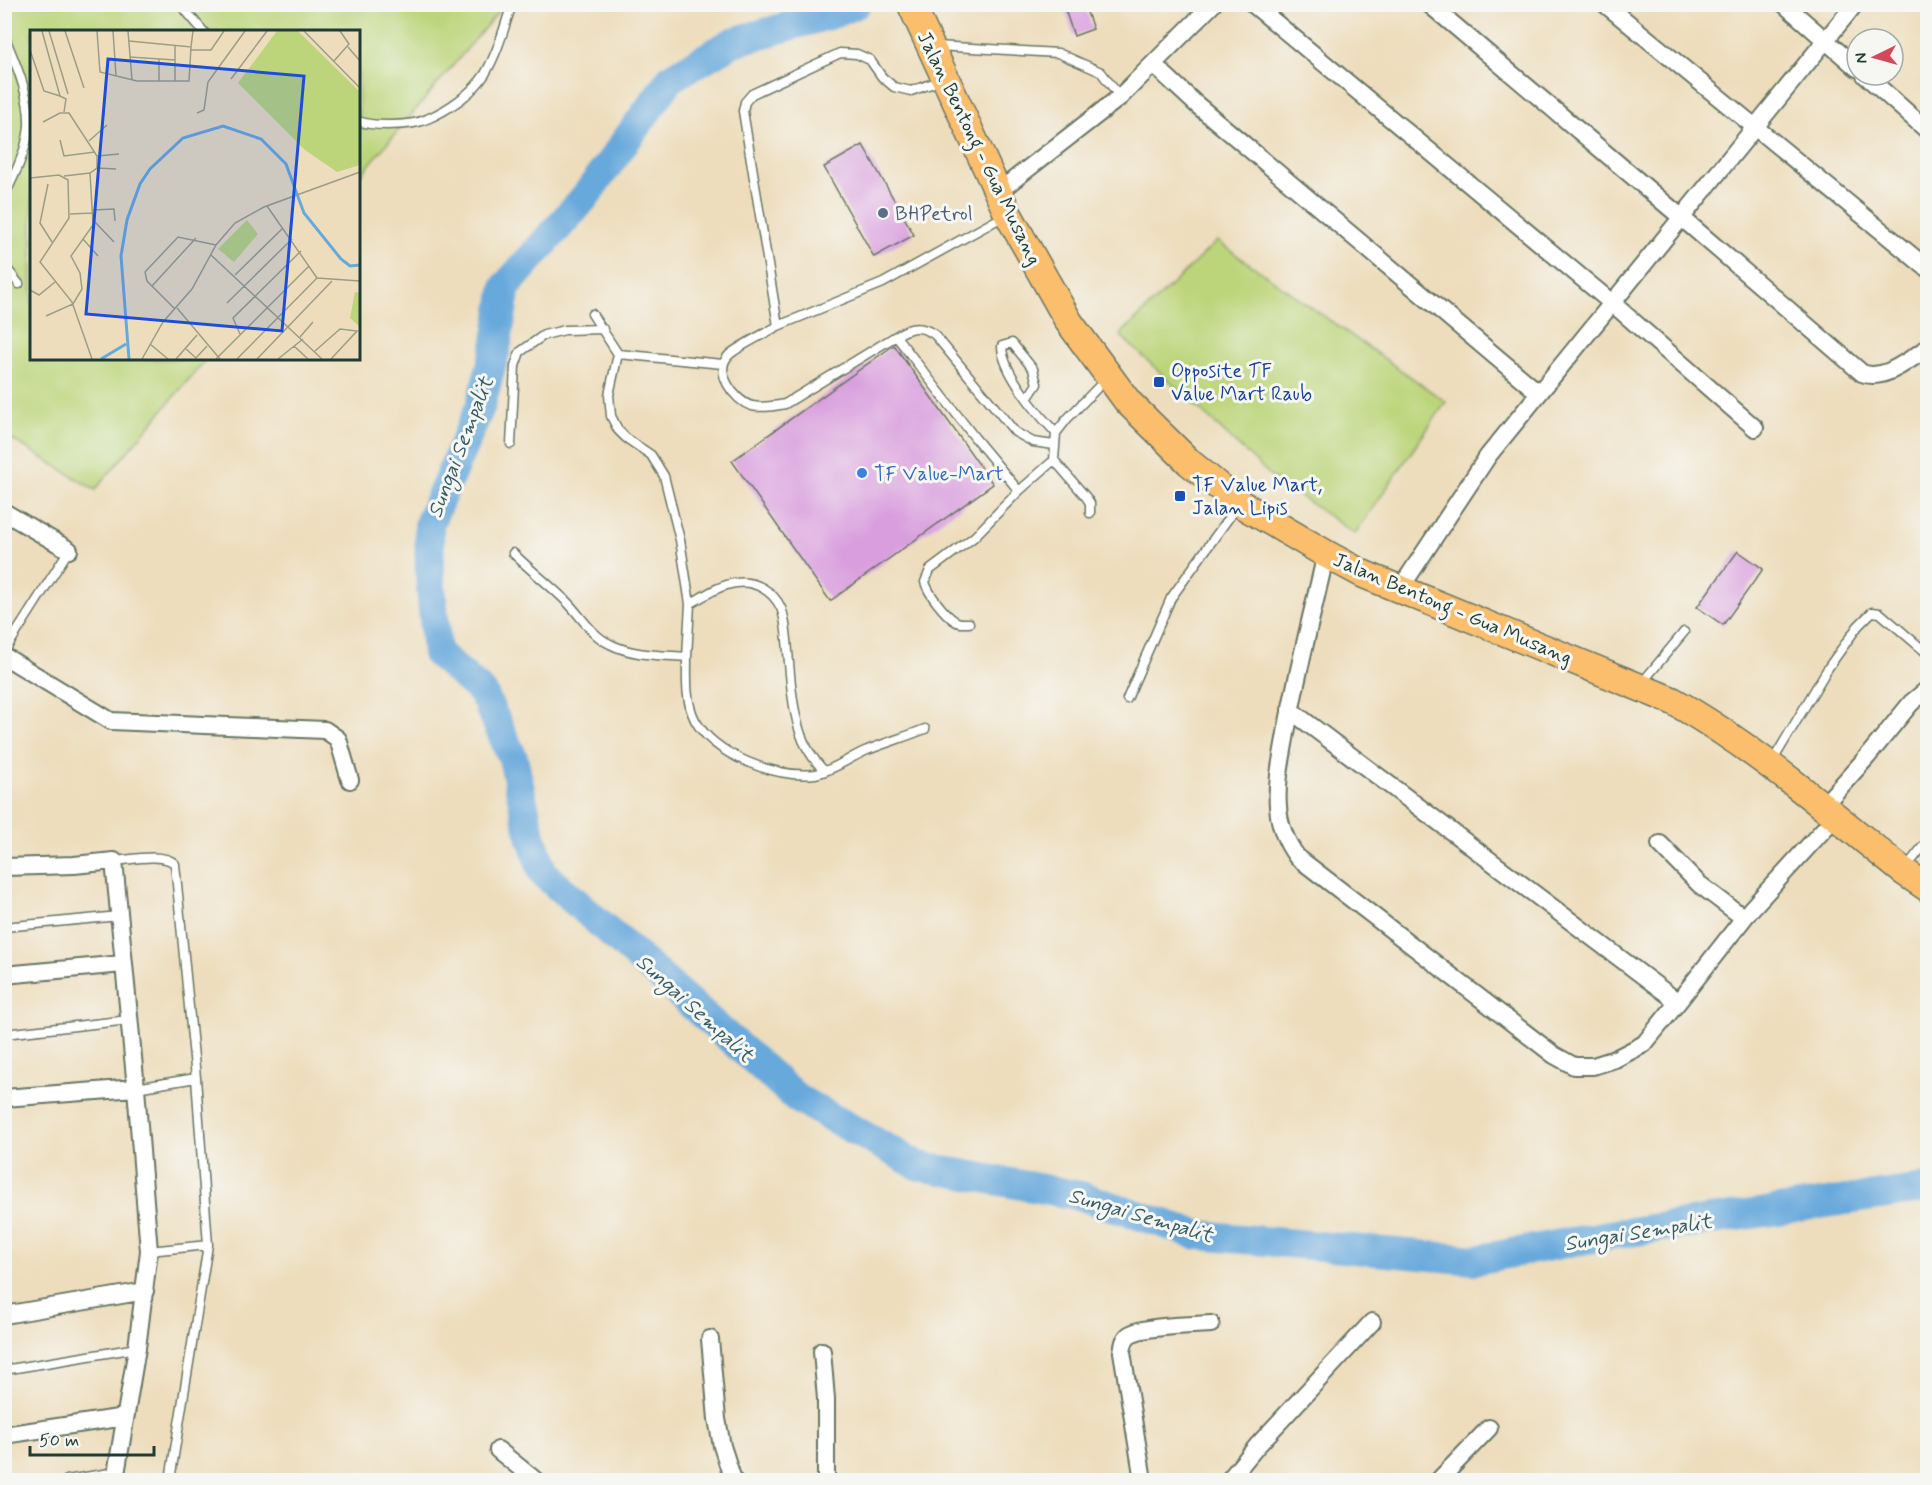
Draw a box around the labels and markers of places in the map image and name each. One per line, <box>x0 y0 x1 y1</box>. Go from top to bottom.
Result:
place label: BHPetrol <box>895 201 973 228</box>
marker: BHPetrol <box>876 206 890 220</box>
place label: Opposite TF Value Mart Raub <box>1171 358 1312 408</box>
marker: Opposite TF Value Mart Raub <box>1152 375 1166 389</box>
place label: TF Value-Mart <box>874 461 1004 488</box>
marker: TF Value-Mart <box>855 466 869 480</box>
place label: TF Value Mart, Jalan Lipis <box>1192 472 1322 522</box>
marker: TF Value Mart, Jalan Lipis <box>1173 489 1187 503</box>

